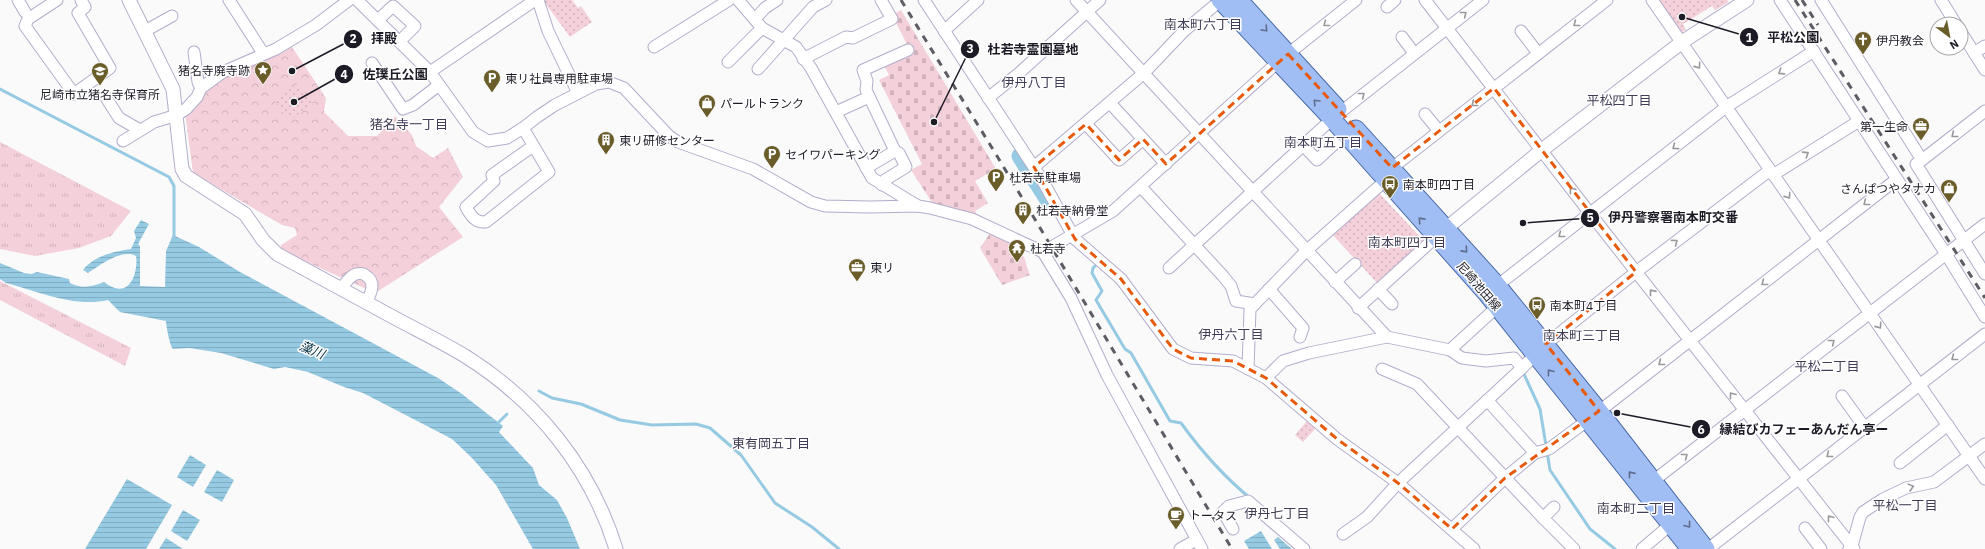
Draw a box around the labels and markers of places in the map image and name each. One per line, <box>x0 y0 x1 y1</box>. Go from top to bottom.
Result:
callout: 平松公園 <box>1739 25 1827 50</box>
callout: 拝殿 <box>343 26 405 51</box>
church icon: 伊丹教会 <box>1853 30 1873 55</box>
place label: 伊丹教会 <box>1876 33 1924 48</box>
callout: 杜若寺霊園墓地 <box>960 37 1087 62</box>
place icon: 猪名寺廃寺跡 <box>253 60 273 85</box>
school or university icon: 尼崎市立猪名寺保育所 <box>90 61 110 86</box>
callout: 佐璞丘公園 <box>334 62 435 87</box>
place label: 猪名寺廃寺跡 <box>178 63 250 78</box>
parking icon: 東リ社員専用駐車場 <box>482 68 502 93</box>
place label: 東リ社員専用駐車場 <box>505 71 613 86</box>
place label: 尼崎市立猪名寺保育所 <box>40 87 160 102</box>
shop icon: パールトランク <box>697 93 717 118</box>
place label: パールトランク <box>720 96 804 111</box>
office icon: 第一生命 <box>1911 116 1931 141</box>
place label: 第一生命 <box>1860 119 1908 134</box>
building icon: 東リ研修センター <box>596 130 616 155</box>
place label: 東リ研修センター <box>619 133 715 148</box>
parking icon: セイワパーキング <box>762 144 782 169</box>
place label: セイワパーキング <box>785 147 880 162</box>
parking icon: 杜若寺駐車場 <box>986 167 1006 192</box>
place label: 杜若寺駐車場 <box>1009 170 1081 185</box>
bus stop icon: 南本町四丁目 <box>1380 174 1400 199</box>
place label: 南本町四丁目 <box>1403 177 1475 192</box>
shop icon: さんぱつやタナカ <box>1939 178 1959 203</box>
place label: さんぱつやタナカ <box>1840 181 1936 196</box>
building icon: 杜若寺納骨堂 <box>1013 200 1033 225</box>
place label: 杜若寺納骨堂 <box>1036 203 1108 218</box>
callout: 伊丹警察署南本町交番 <box>1580 205 1746 230</box>
temple icon: 杜若寺 <box>1007 238 1027 263</box>
place label: 杜若寺 <box>1030 241 1066 256</box>
office icon: 東リ <box>847 257 867 282</box>
place label: 東リ <box>870 260 894 275</box>
bus stop icon: 南本町4丁目 <box>1527 295 1547 320</box>
place label: 南本町4丁目 <box>1550 298 1617 313</box>
callout: 縁結びカフェーあんだん亭ー <box>1691 417 1896 442</box>
cafe icon: トータス <box>1166 505 1186 530</box>
place label: トータス <box>1189 508 1237 523</box>

